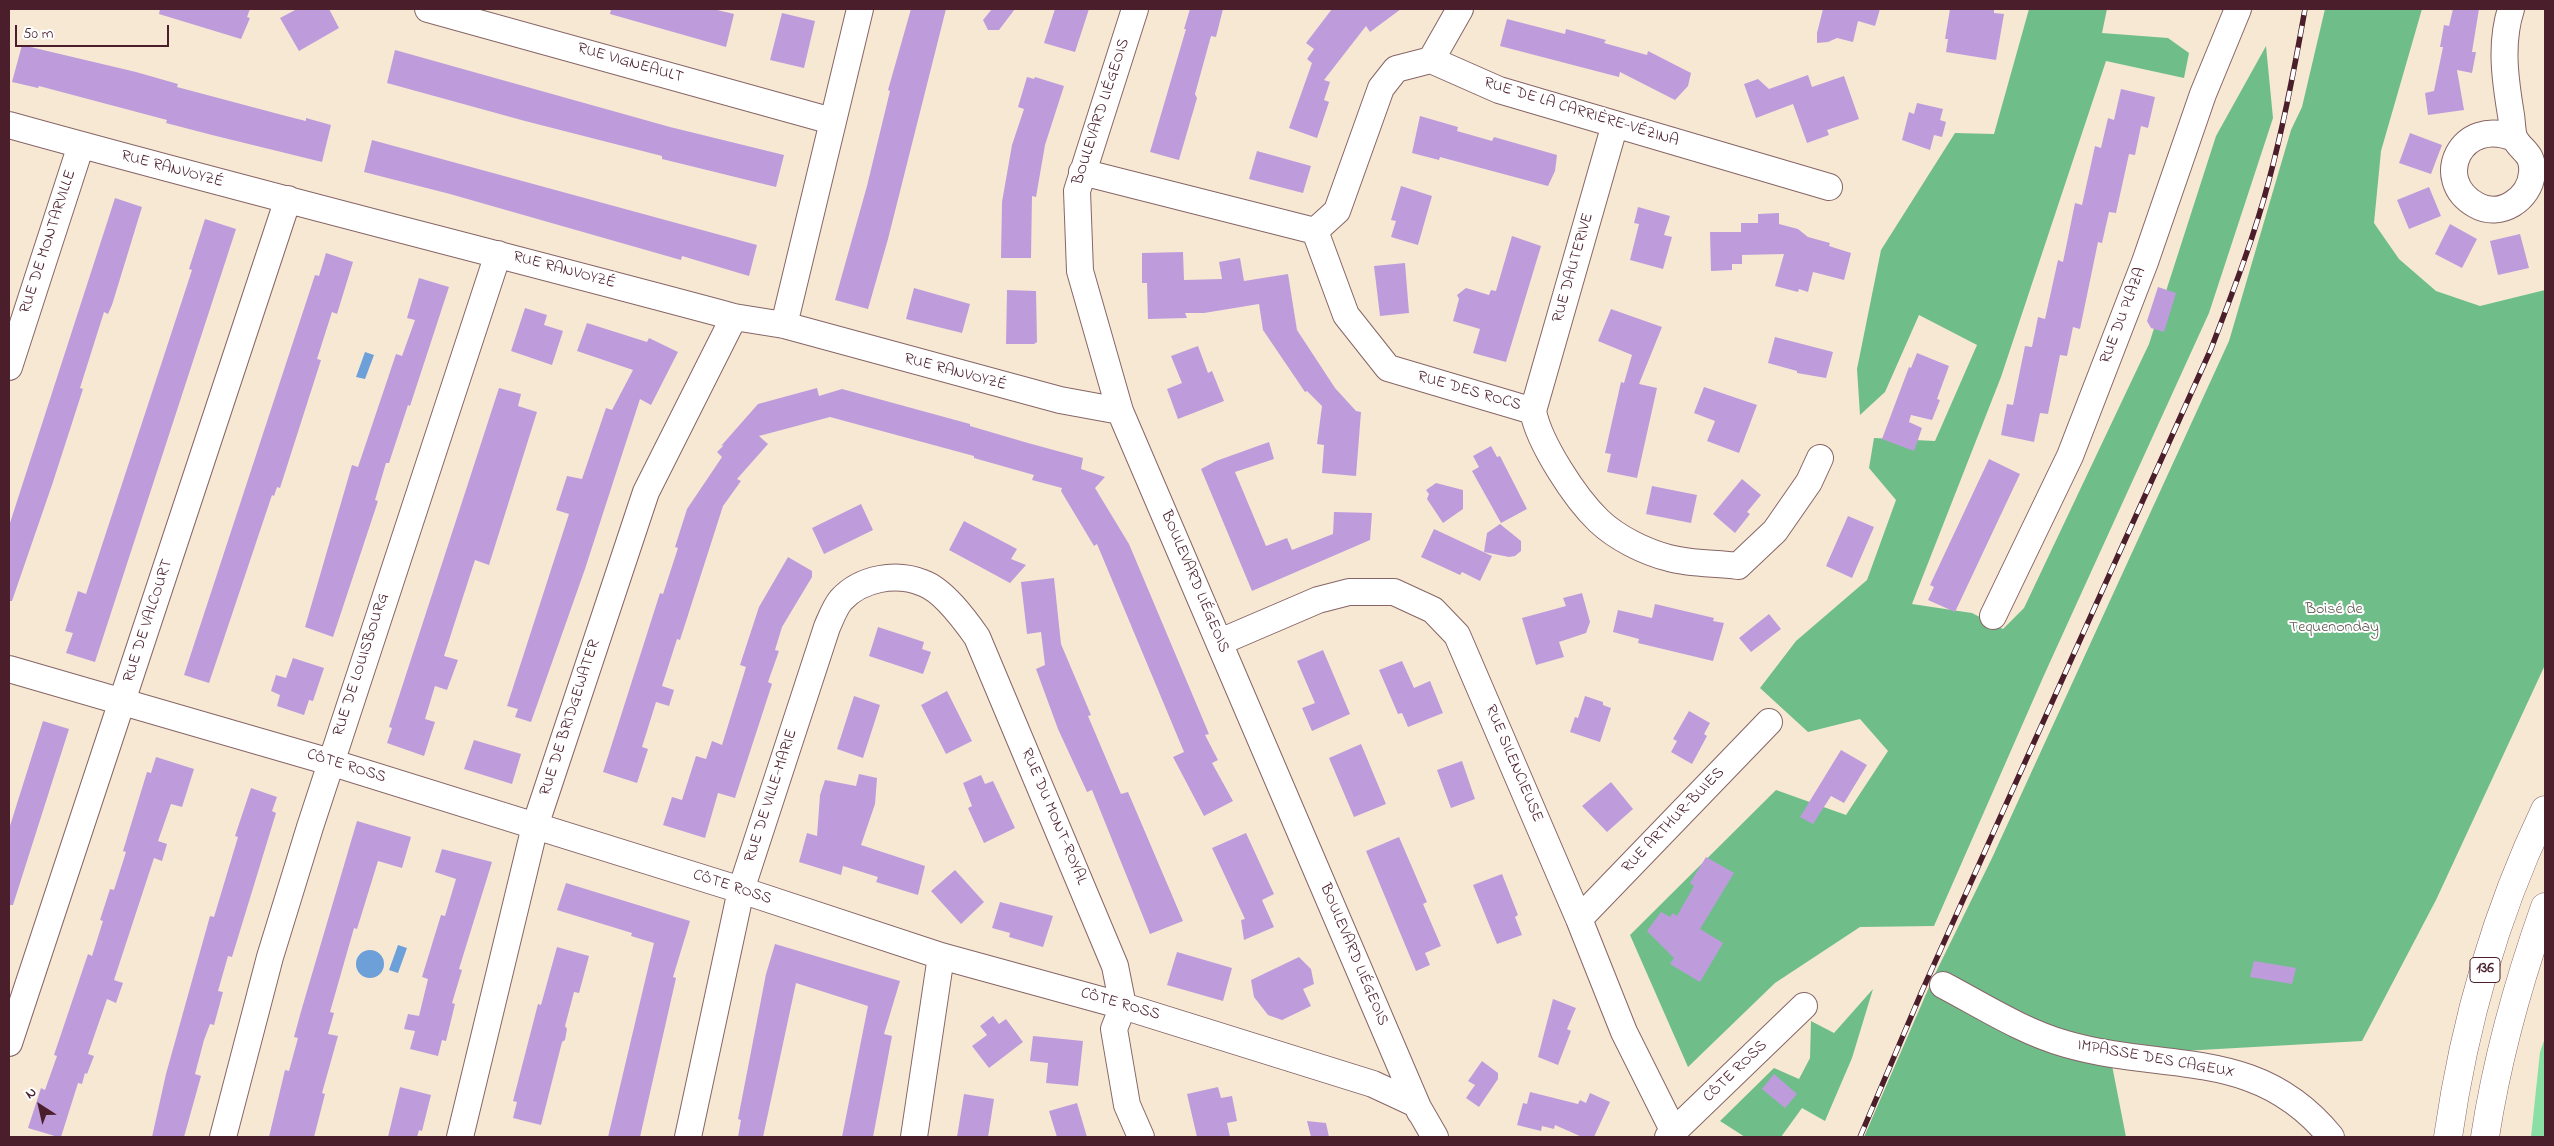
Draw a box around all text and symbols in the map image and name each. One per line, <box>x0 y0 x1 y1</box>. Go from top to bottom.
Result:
scale bar <box>18 15 171 47</box>
text: 50 m <box>23 23 53 45</box>
street label: BOULEVARD LIÉGEOIS <box>1069 36 1135 188</box>
street label: RUE VIGNEAULT <box>575 40 685 88</box>
street label: RUE DE LA CARRIÈRE-VÉZINA <box>1481 74 1681 152</box>
street label: RUE RANVOYZÉ <box>119 147 225 193</box>
street label: RUE DE MONTARVILLE <box>17 168 81 316</box>
street label: RUE DAUTERIVE <box>1549 211 1599 325</box>
street label: RUE RANVOYZÉ <box>511 248 617 294</box>
street label: RUE DU PLAZA <box>2097 265 2151 367</box>
street label: RUE RANVOYZÉ <box>902 350 1008 396</box>
street label: RUE DES ROCS <box>1415 368 1523 416</box>
street label: BOULEVARD LIÉGEOIS <box>1155 508 1233 656</box>
street label: RUE DE VALCOURT <box>120 557 178 685</box>
street label: RUE DE LOUISBOURG <box>330 591 394 739</box>
park label: Boisé de Tequenonday <box>2289 600 2379 638</box>
street label: RUE DE BRIDGEWATER <box>537 638 605 798</box>
street label: RUE SILENCIEUSE <box>1480 703 1546 825</box>
street label: RUE DE VILLE-MARIE <box>741 727 803 865</box>
street label: CÔTE ROSS <box>304 746 388 788</box>
street label: RUE DU MONT-ROYAL <box>1016 746 1090 888</box>
street label: RUE ARTHUR-BUIES <box>1619 764 1729 878</box>
street label: CÔTE ROSS <box>690 866 774 910</box>
street label: BOULEVARD LIÉGEOIS <box>1314 881 1392 1029</box>
road number: 136 <box>2470 958 2500 982</box>
street label: CÔTE ROSS <box>1078 985 1162 1025</box>
street label: CÔTE ROSS <box>1700 1037 1772 1107</box>
street label: IMPASSE DES CAGEUX <box>2076 1037 2236 1083</box>
north arrow <box>15 1081 65 1131</box>
text: N <box>21 1082 41 1105</box>

